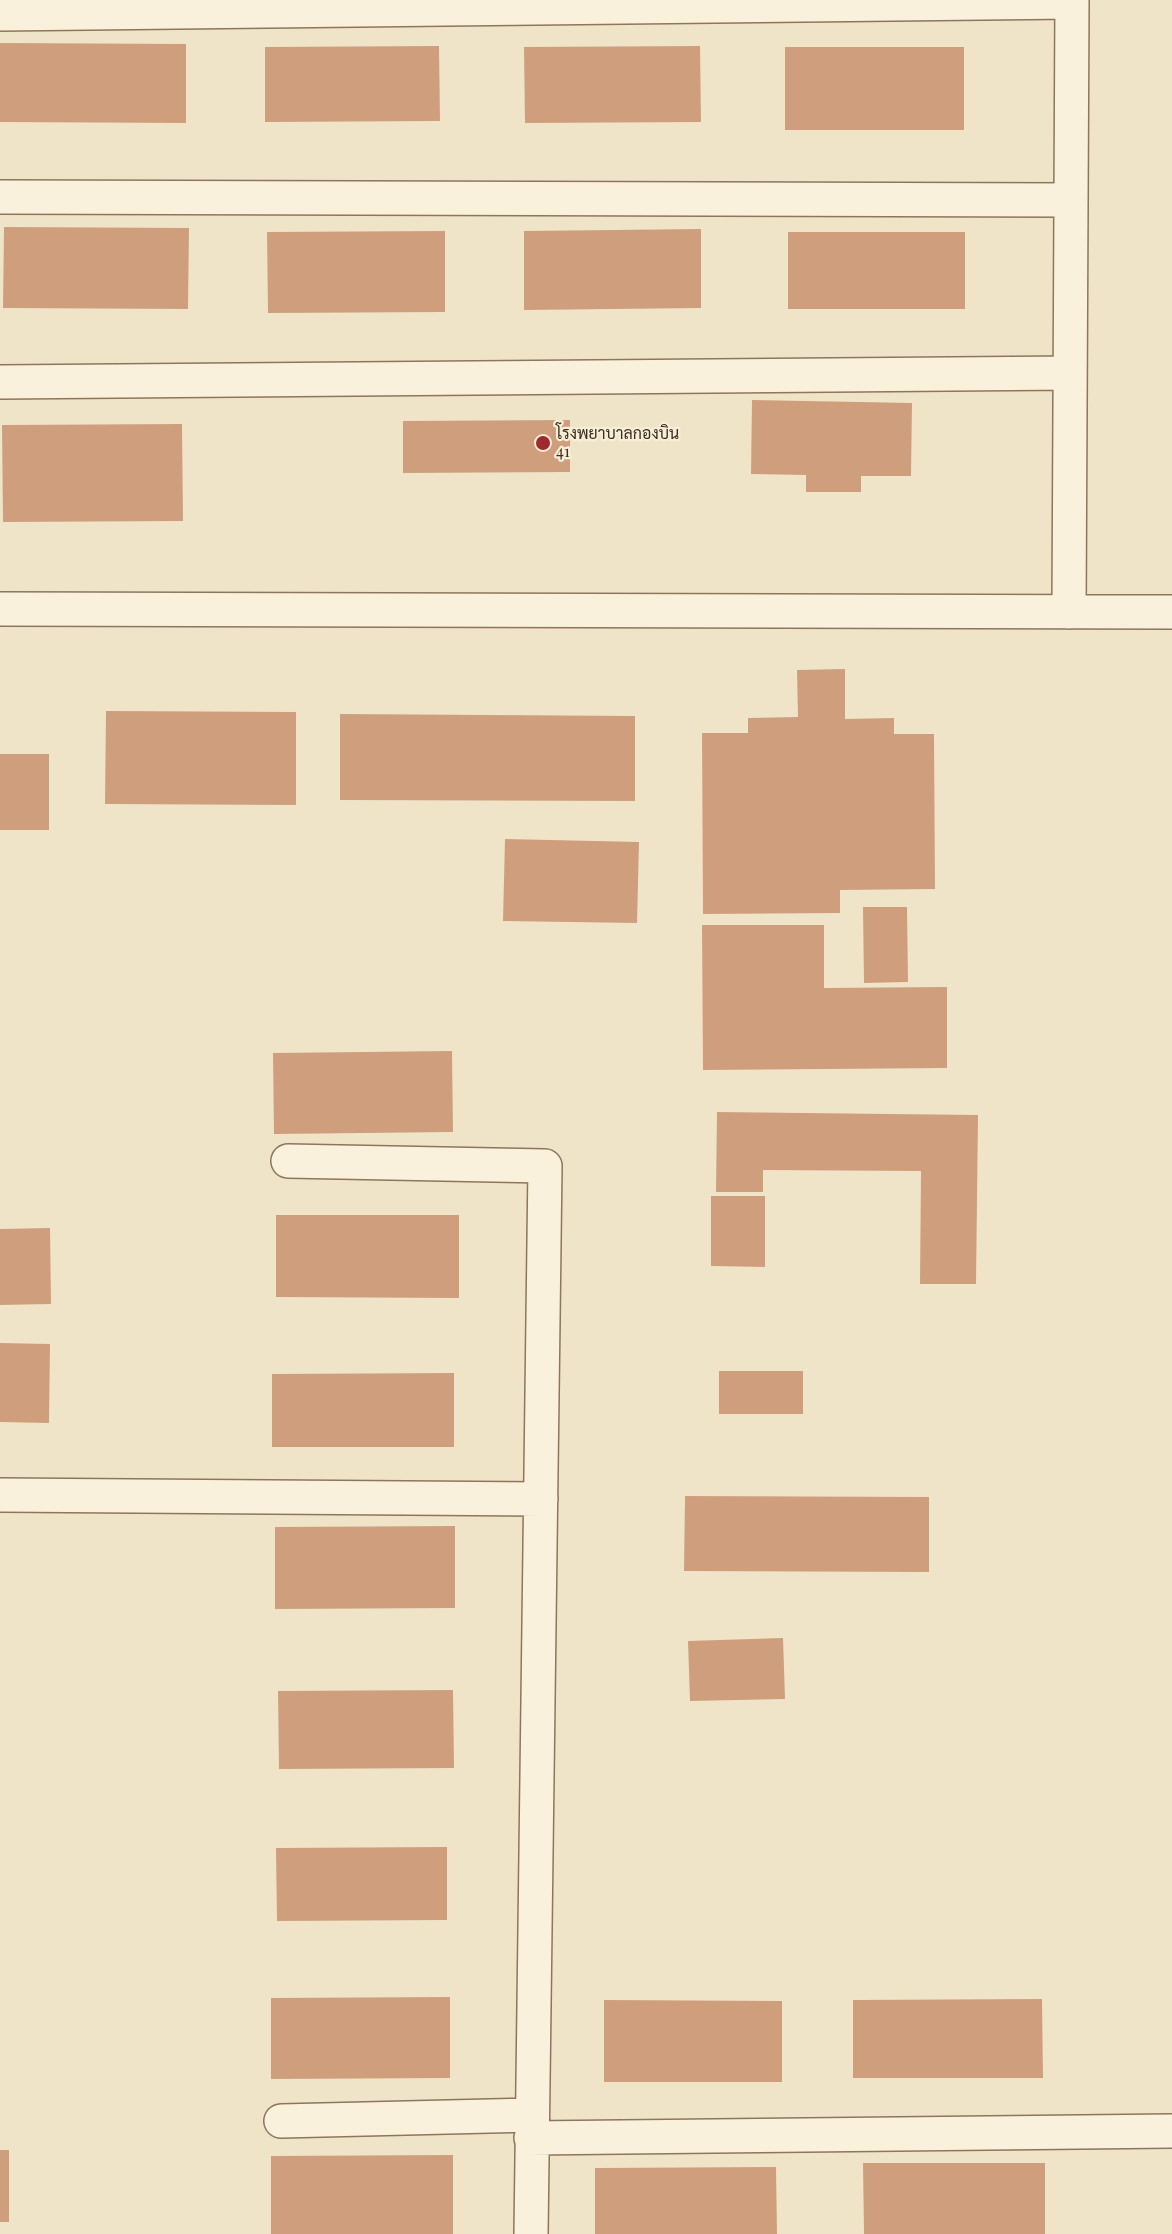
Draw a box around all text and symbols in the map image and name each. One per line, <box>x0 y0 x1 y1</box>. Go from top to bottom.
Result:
place label: โรงพยาบาลกองบิน 41 <box>556 424 679 462</box>
marker: โรงพยาบาลกองบิน 41 <box>534 434 552 452</box>

